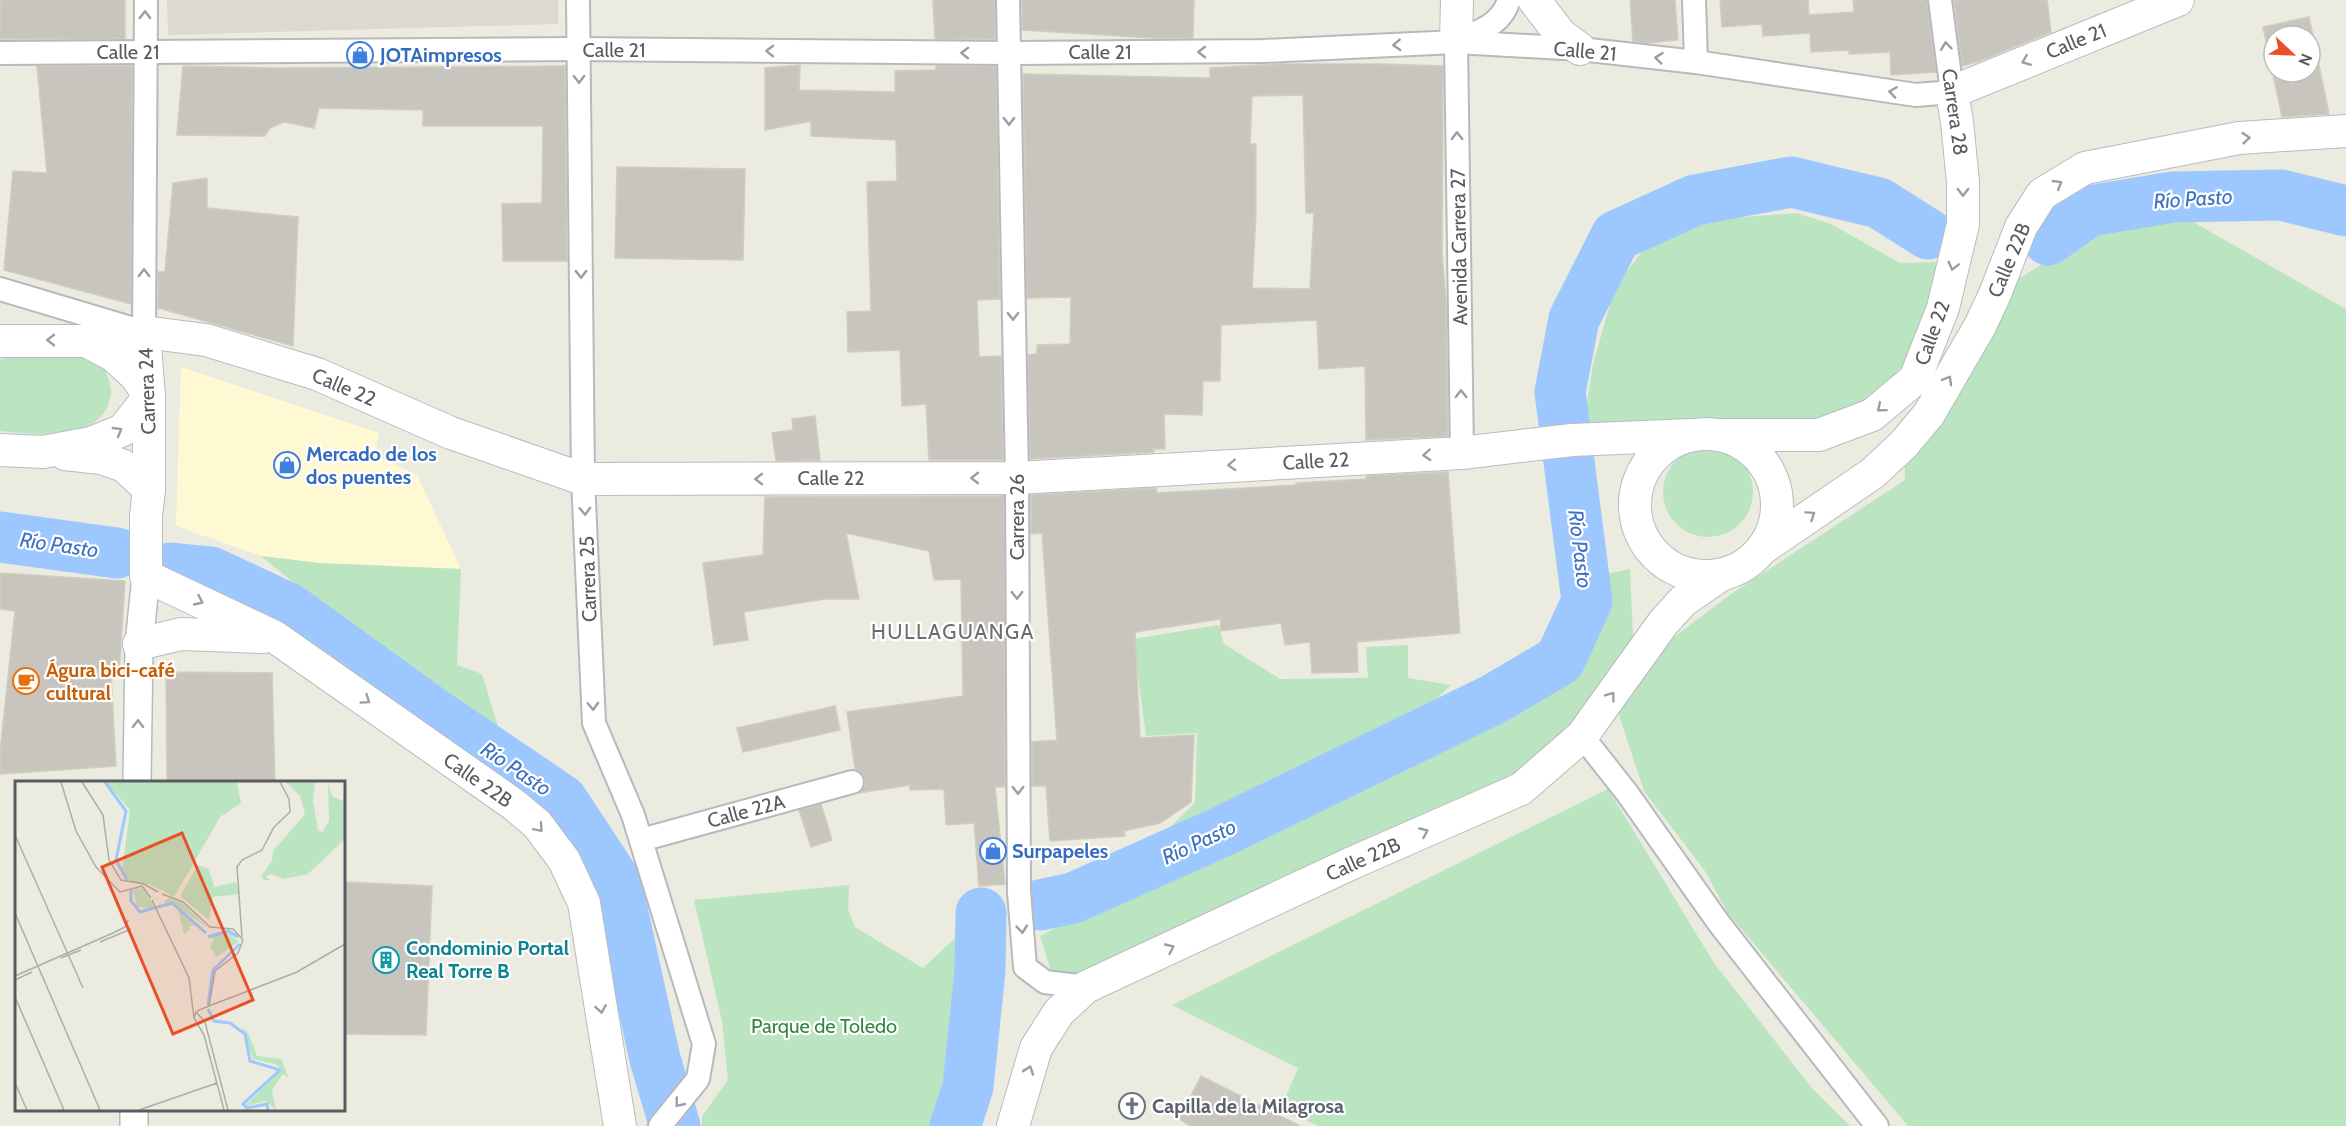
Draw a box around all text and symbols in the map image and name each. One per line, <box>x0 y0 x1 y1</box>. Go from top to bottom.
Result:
one-way arrow <box>139 11 151 20</box>
street label: Calle 21 <box>2042 18 2110 64</box>
north arrow <box>2262 24 2322 84</box>
street label: Calle 21 <box>1553 36 1617 66</box>
street label: Calle 21 <box>583 38 646 62</box>
one-way arrow <box>1393 38 1402 51</box>
street label: Calle 21 <box>97 40 160 64</box>
shop icon: JOTAimpresos <box>345 40 375 70</box>
street label: Calle 21 <box>1069 40 1132 64</box>
one-way arrow <box>1940 41 1953 51</box>
place label: JOTAimpresos <box>379 43 502 67</box>
one-way arrow <box>766 45 775 57</box>
one-way arrow <box>1198 46 1207 58</box>
one-way arrow <box>961 47 970 59</box>
text: N <box>2294 51 2316 69</box>
one-way arrow <box>1654 52 1663 65</box>
one-way arrow <box>2022 54 2033 66</box>
street label: Carrera 28 <box>1937 67 1973 157</box>
one-way arrow <box>573 75 585 84</box>
one-way arrow <box>1889 86 1898 98</box>
one-way arrow <box>1003 117 1015 126</box>
one-way arrow <box>1451 132 1463 141</box>
one-way arrow <box>2242 132 2251 145</box>
street label: Avenida Carrera 27 <box>1446 168 1472 326</box>
one-way arrow <box>2052 180 2062 192</box>
water label: Río Pasto <box>2153 183 2233 214</box>
one-way arrow <box>1957 187 1969 196</box>
street label: Calle 22B <box>1983 219 2035 301</box>
one-way arrow <box>1947 261 1960 271</box>
one-way arrow <box>138 269 150 278</box>
one-way arrow <box>575 270 587 279</box>
street label: Calle 22 <box>1909 297 1955 369</box>
one-way arrow <box>1007 312 1019 321</box>
one-way arrow <box>46 334 55 346</box>
street label: Carrera 24 <box>133 347 161 435</box>
street label: Calle 22 <box>308 363 380 411</box>
one-way arrow <box>1941 376 1953 386</box>
one-way arrow <box>1455 390 1467 399</box>
one-way arrow <box>1876 401 1887 412</box>
one-way arrow <box>111 427 122 438</box>
place label: Mercado de los dos puentes <box>306 442 437 489</box>
street label: Calle 22 <box>1282 447 1350 475</box>
one-way arrow <box>1423 448 1432 461</box>
shop icon: Mercado de los dos puentes <box>272 450 302 480</box>
one-way arrow <box>1228 459 1237 472</box>
street label: Calle 22 <box>798 466 864 490</box>
one-way arrow <box>970 472 979 484</box>
one-way arrow <box>754 473 763 485</box>
street label: Carrera 26 <box>1005 474 1029 560</box>
one-way arrow <box>578 507 591 516</box>
water label: Río Pasto <box>1563 508 1598 590</box>
one-way arrow <box>1805 511 1816 522</box>
water label: Río Pasto <box>18 527 100 562</box>
street label: Carrera 25 <box>575 536 601 622</box>
one-way arrow <box>1011 591 1023 600</box>
one-way arrow <box>192 593 203 605</box>
district label: HULLAGUANGA <box>871 619 1035 644</box>
place label: Águra bici-café cultural <box>46 658 175 705</box>
cafe icon: Águra bici-café cultural <box>11 666 41 696</box>
one-way arrow <box>1604 691 1615 702</box>
one-way arrow <box>359 693 370 704</box>
one-way arrow <box>587 702 599 711</box>
one-way arrow <box>132 720 144 729</box>
water label: Río Pasto <box>477 736 556 801</box>
street label: Calle 22B <box>439 748 517 812</box>
inset map <box>15 781 345 1111</box>
one-way arrow <box>1012 786 1024 795</box>
street label: Calle 22A <box>705 789 788 833</box>
water label: Río Pasto <box>1158 814 1240 870</box>
one-way arrow <box>532 821 543 832</box>
one-way arrow <box>1417 827 1428 839</box>
street label: Calle 22B <box>1322 832 1404 886</box>
shop icon: Surpapeles <box>978 836 1008 866</box>
place label: Surpapeles <box>1012 839 1108 863</box>
one-way arrow <box>1015 925 1028 934</box>
place label: Condominio Portal Real Torre B <box>406 936 569 983</box>
one-way arrow <box>1163 943 1174 955</box>
building icon: Condominio Portal Real Torre B <box>371 945 401 975</box>
one-way arrow <box>594 1003 607 1013</box>
park label: Parque de Toledo <box>751 1014 897 1038</box>
one-way arrow <box>1021 1065 1034 1076</box>
church icon: Capilla de la Milagrosa <box>1117 1091 1147 1121</box>
place label: Capilla de la Milagrosa <box>1152 1094 1344 1118</box>
one-way arrow <box>675 1096 686 1107</box>

